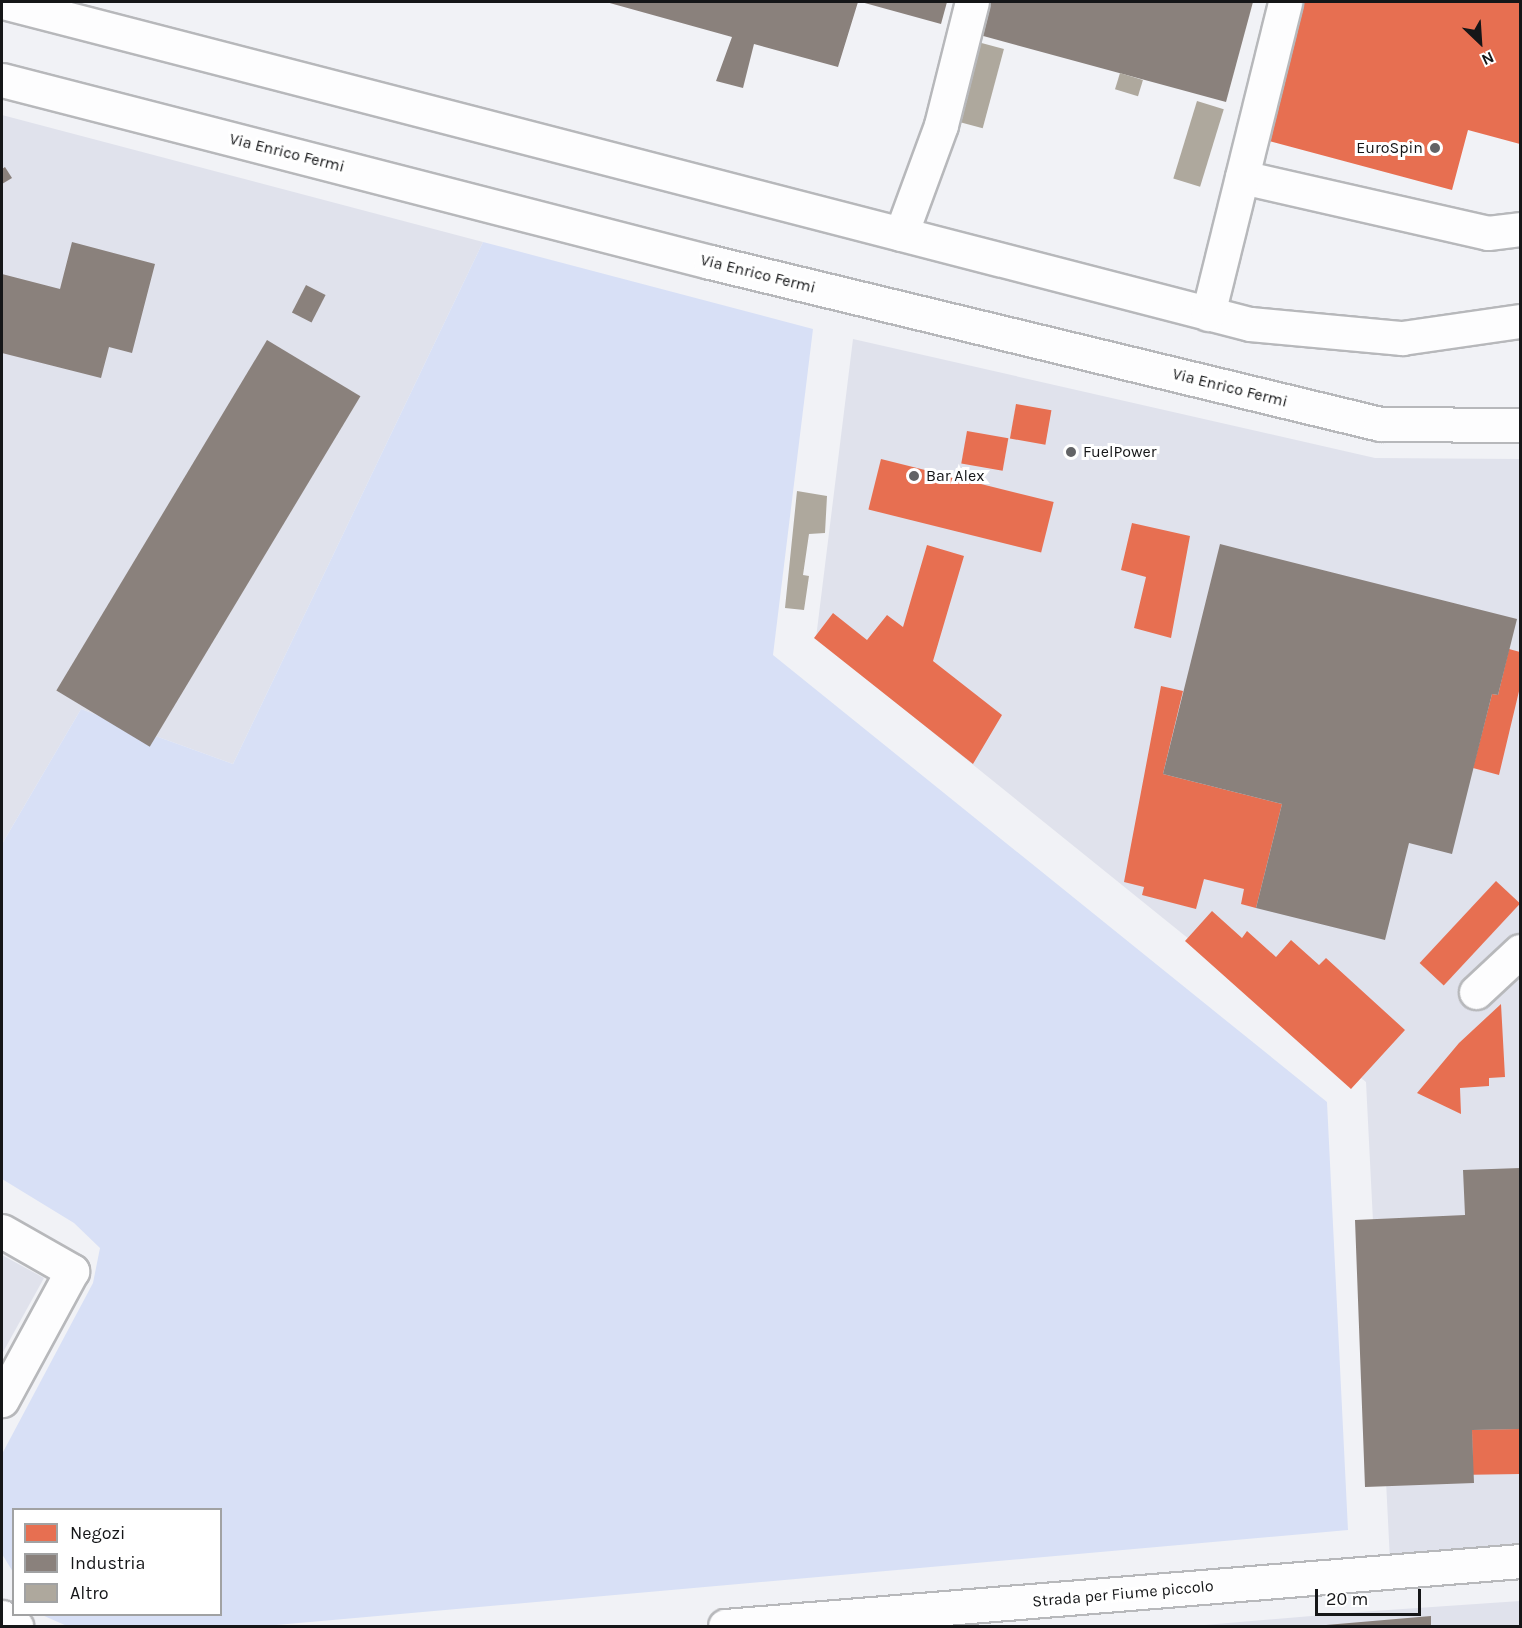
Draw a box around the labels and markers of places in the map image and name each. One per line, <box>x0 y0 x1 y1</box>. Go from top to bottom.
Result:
place label: EuroSpin <box>1356 138 1423 158</box>
marker: EuroSpin <box>1428 141 1442 155</box>
place label: FuelPower <box>1083 442 1157 462</box>
marker: FuelPower <box>1064 445 1078 459</box>
place label: Bar Alex <box>926 466 984 486</box>
marker: Bar Alex <box>907 469 921 483</box>

